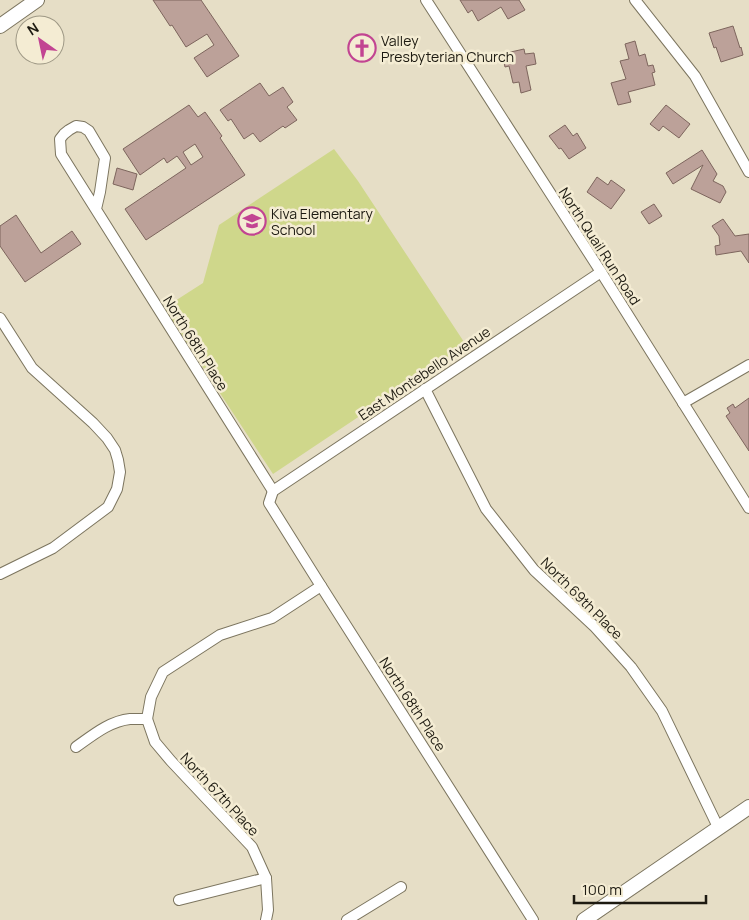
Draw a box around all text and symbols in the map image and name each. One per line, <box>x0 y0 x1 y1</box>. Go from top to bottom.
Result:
north arrow <box>15 15 65 65</box>
text: N <box>23 18 42 39</box>
place label: Valley Presbyterian Church <box>381 31 514 66</box>
church icon: Valley Presbyterian Church <box>347 33 377 63</box>
street label: North Quail Run Road <box>555 184 645 308</box>
place label: Kiva Elementary School <box>271 204 374 239</box>
school or university icon: Kiva Elementary School <box>237 206 267 236</box>
street label: North 68th Place <box>159 292 233 394</box>
street label: East Montebello Avenue <box>354 322 494 424</box>
street label: North 69th Place <box>537 553 627 643</box>
street label: North 68th Place <box>376 653 450 755</box>
street label: North 67th Place <box>176 748 264 840</box>
scale bar <box>574 872 706 904</box>
text: 100 m <box>582 879 622 900</box>

